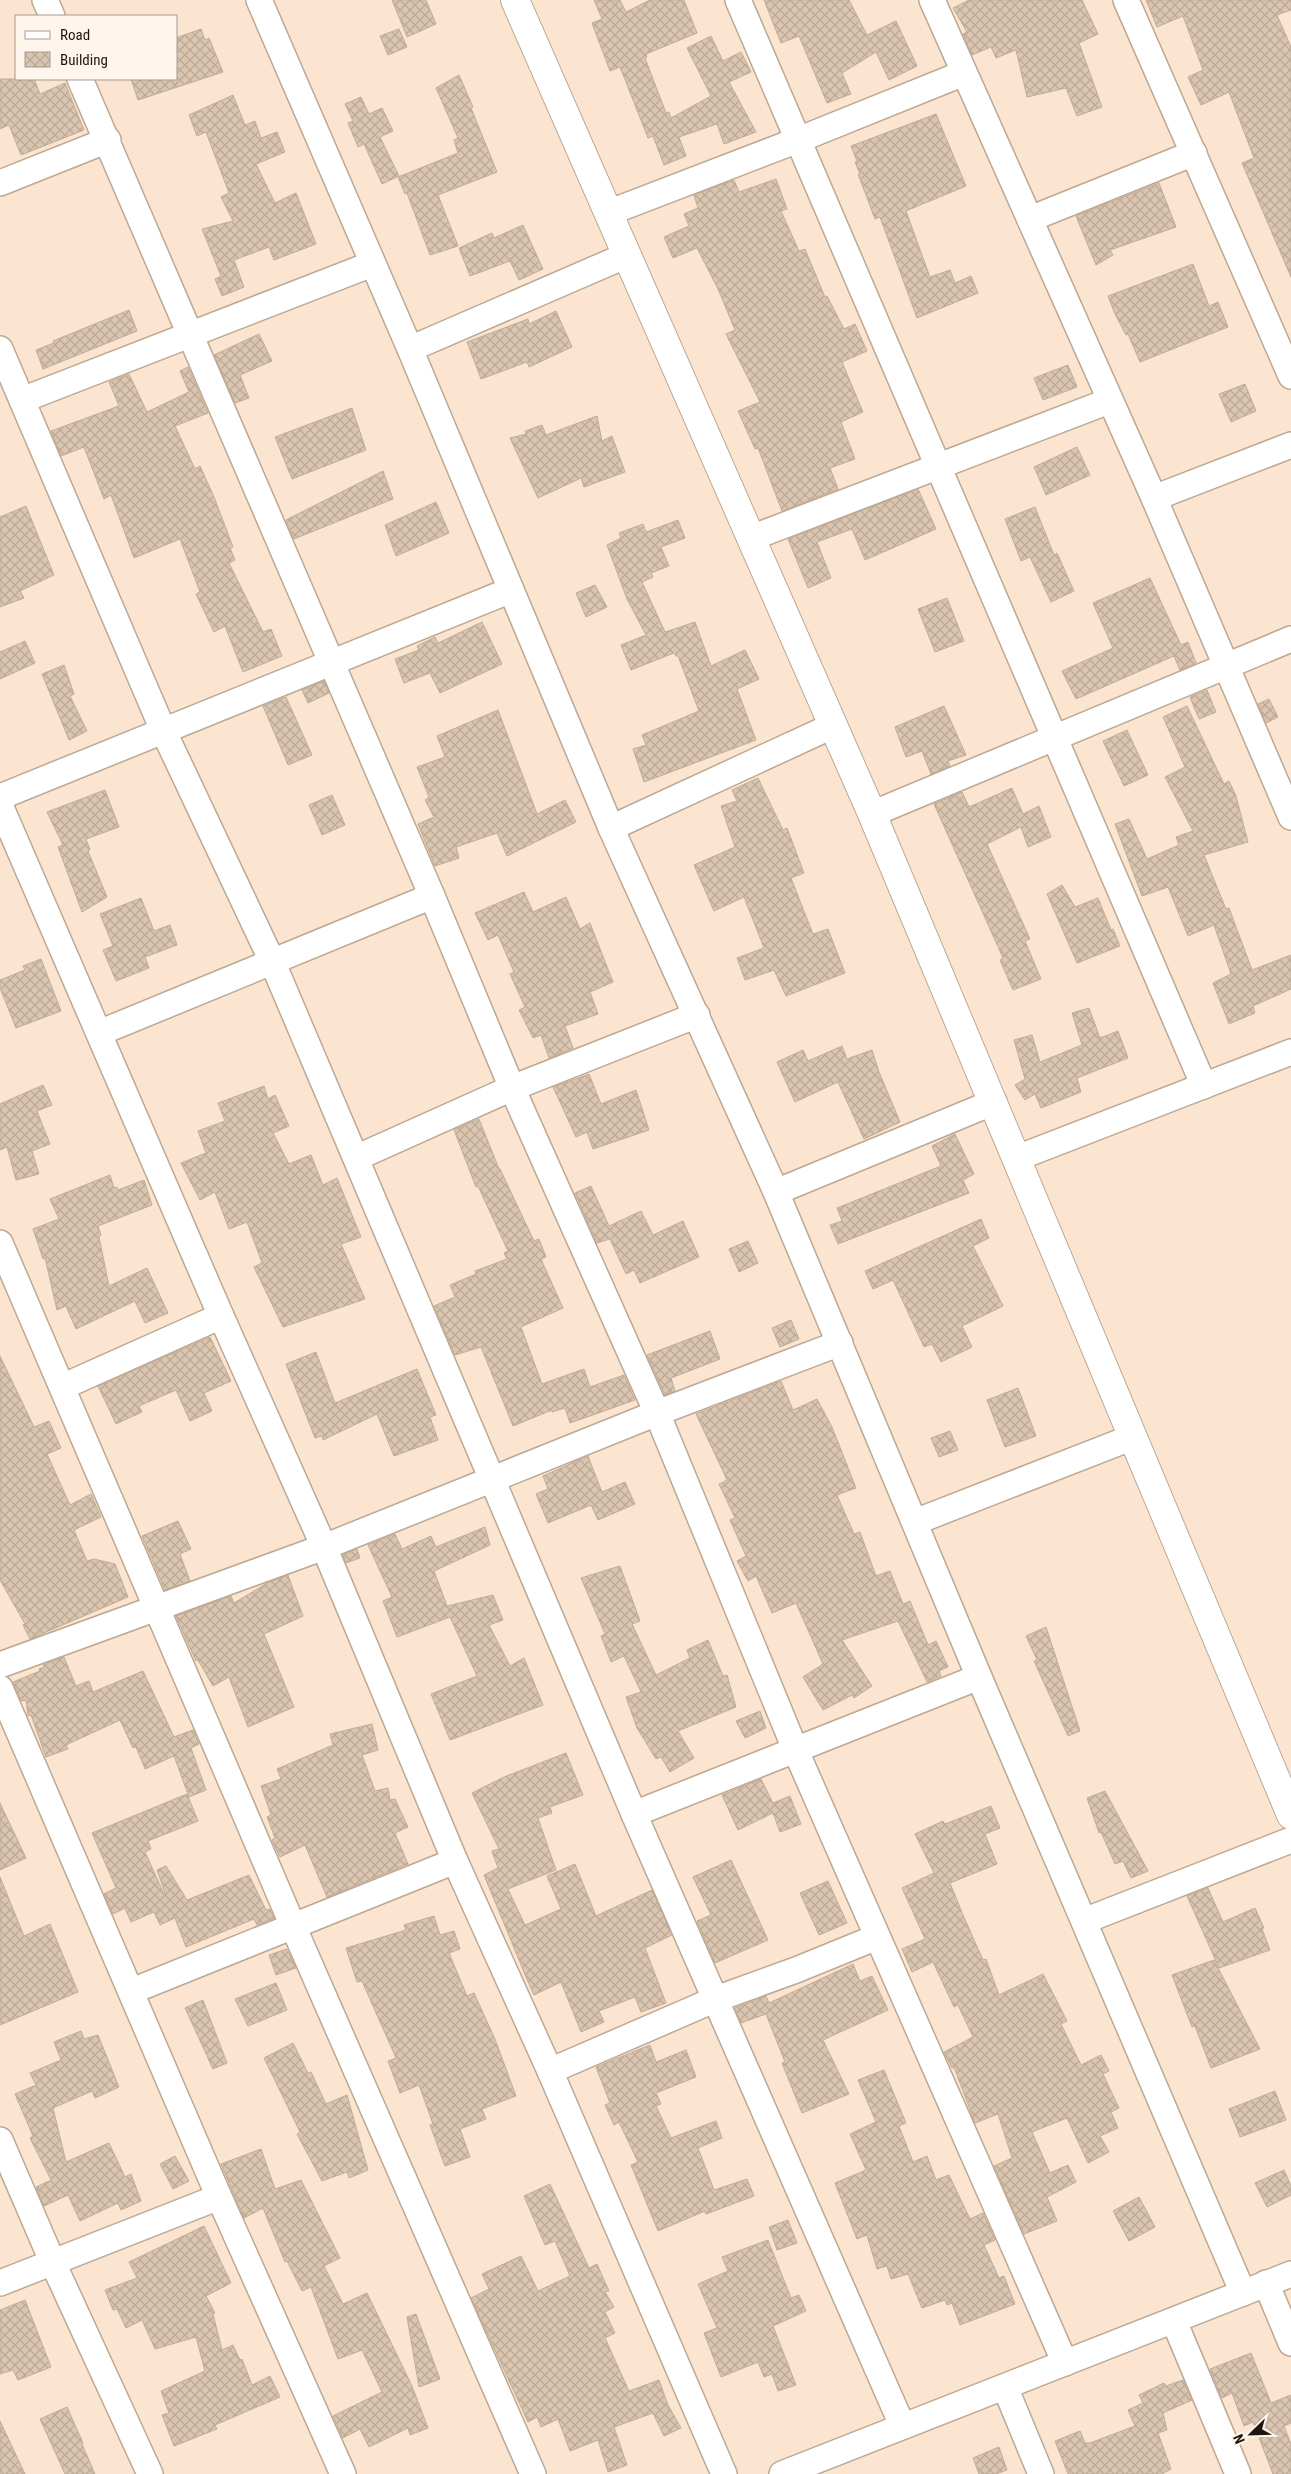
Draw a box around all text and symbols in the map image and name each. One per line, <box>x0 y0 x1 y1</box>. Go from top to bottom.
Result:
legend <box>15 15 178 80</box>
text: Road <box>60 26 90 44</box>
text: Building <box>60 51 108 69</box>
north arrow <box>1226 2409 1276 2459</box>
text: N <box>1230 2432 1248 2446</box>

